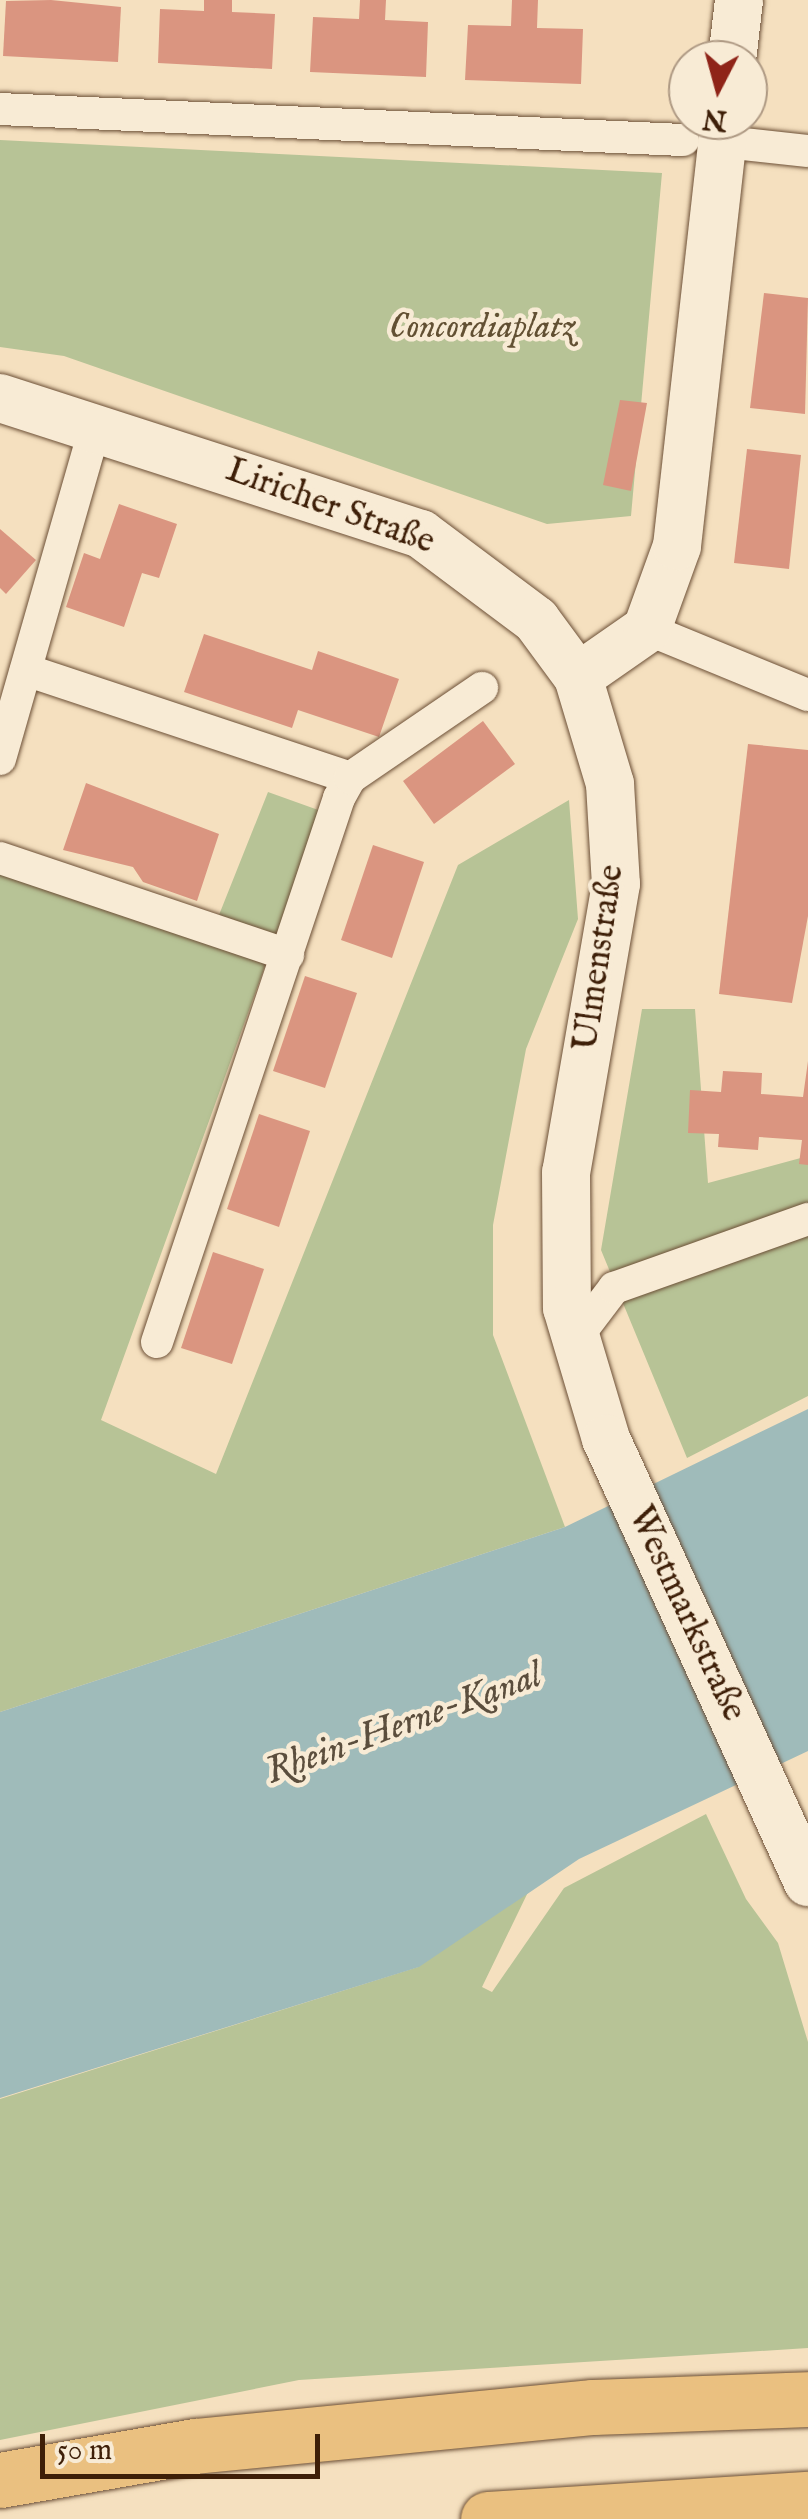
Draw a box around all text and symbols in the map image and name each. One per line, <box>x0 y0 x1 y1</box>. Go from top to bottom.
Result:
north arrow <box>668 40 768 140</box>
text: N <box>701 100 729 137</box>
park label: Concordiaplatz <box>389 307 575 349</box>
street label: Liricher Straße <box>220 450 440 564</box>
street label: Ulmenstraße <box>566 862 634 1054</box>
street label: Westmarkstraße <box>618 1500 754 1728</box>
water label: Rhein-Herne-Kanal <box>260 1654 548 1796</box>
scale bar <box>45 2414 325 2476</box>
text: 50 m <box>57 2432 112 2470</box>

